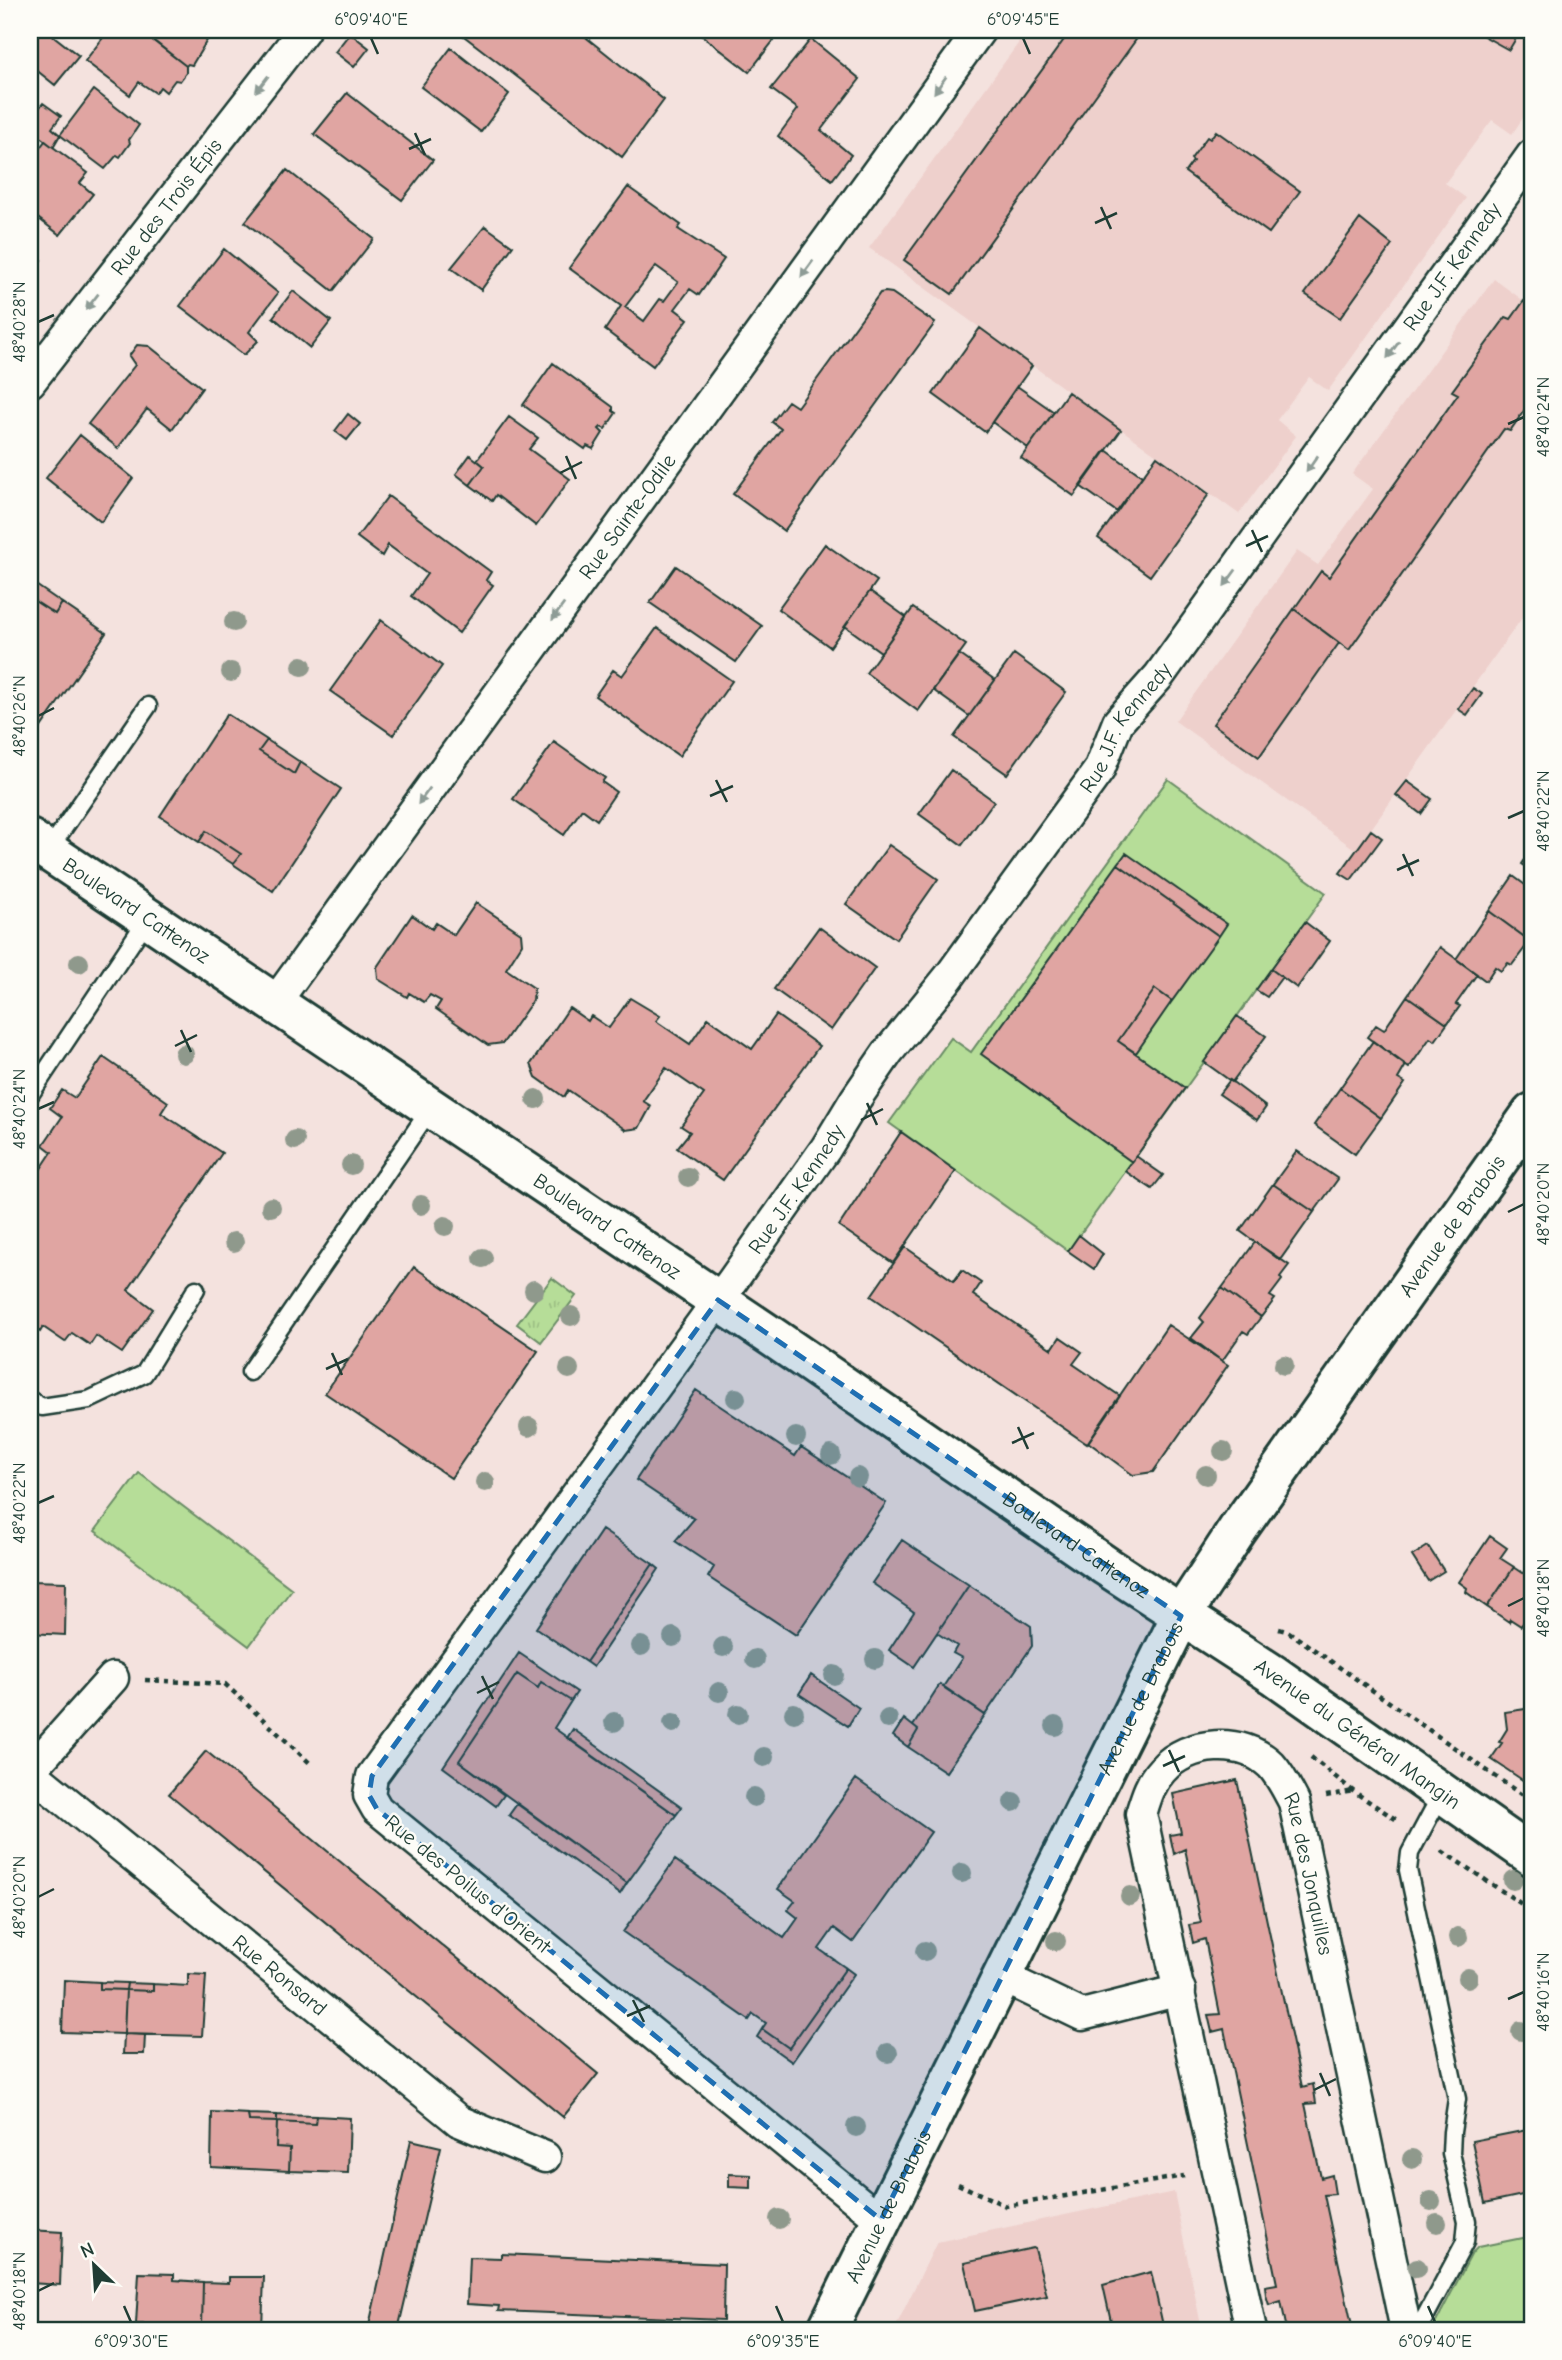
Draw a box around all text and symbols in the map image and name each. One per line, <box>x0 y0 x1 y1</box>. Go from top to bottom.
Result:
text: 6°09'40"E <box>334 9 408 30</box>
text: 6°09'45"E <box>987 9 1059 30</box>
one-way arrow <box>255 74 270 92</box>
one-way arrow <box>933 76 947 94</box>
street label: Rue des Trois Épis <box>106 134 227 280</box>
street label: Rue J.F. Kennedy <box>1398 197 1506 335</box>
one-way arrow <box>800 260 814 278</box>
text: 48°40'28"N <box>9 281 30 363</box>
one-way arrow <box>85 292 100 310</box>
one-way arrow <box>1386 341 1400 359</box>
text: 48°40'24"N <box>1533 377 1554 457</box>
street label: Rue Sainte-Odile <box>574 449 681 584</box>
one-way arrow <box>1305 455 1319 473</box>
one-way arrow <box>1223 569 1237 587</box>
one-way arrow <box>551 603 565 621</box>
street label: Rue J.F. Kennedy <box>1075 658 1177 797</box>
text: 48°40'26"N <box>9 675 30 757</box>
text: 48°40'22"N <box>1533 770 1554 852</box>
one-way arrow <box>417 787 431 805</box>
street label: Boulevard Cattenoz <box>58 852 214 968</box>
text: 48°40'24"N <box>9 1069 30 1149</box>
street label: Rue J.F. Kennedy <box>743 1120 850 1258</box>
street label: Avenue de Brabois <box>1394 1151 1510 1301</box>
text: 48°40'20"N <box>1533 1163 1554 1245</box>
street label: Boulevard Cattenoz <box>529 1168 685 1284</box>
text: 48°40'22"N <box>9 1462 30 1544</box>
street label: Boulevard Cattenoz <box>998 1487 1154 1603</box>
text: 48°40'18"N <box>1533 1559 1554 1637</box>
street label: Avenue de Brabois <box>1092 1618 1188 1779</box>
street label: Avenue du Général Mangin <box>1250 1654 1465 1814</box>
street label: Rue des Jonquilles <box>1279 1788 1338 1957</box>
street label: Rue des Poilus d'Orient <box>380 1810 556 1959</box>
text: 48°40'20"N <box>9 1856 30 1938</box>
street label: Rue Ronsard <box>228 1930 332 2021</box>
text: 48°40'16"N <box>1533 1952 1554 2032</box>
street label: Avenue de Brabois <box>840 2126 936 2287</box>
north arrow <box>60 2230 130 2300</box>
text: N <box>77 2238 98 2263</box>
text: 48°40'18"N <box>9 2252 30 2330</box>
text: 6°09'30"E <box>94 2331 168 2352</box>
text: 6°09'35"E <box>747 2331 820 2352</box>
text: 6°09'40"E <box>1398 2331 1472 2352</box>

